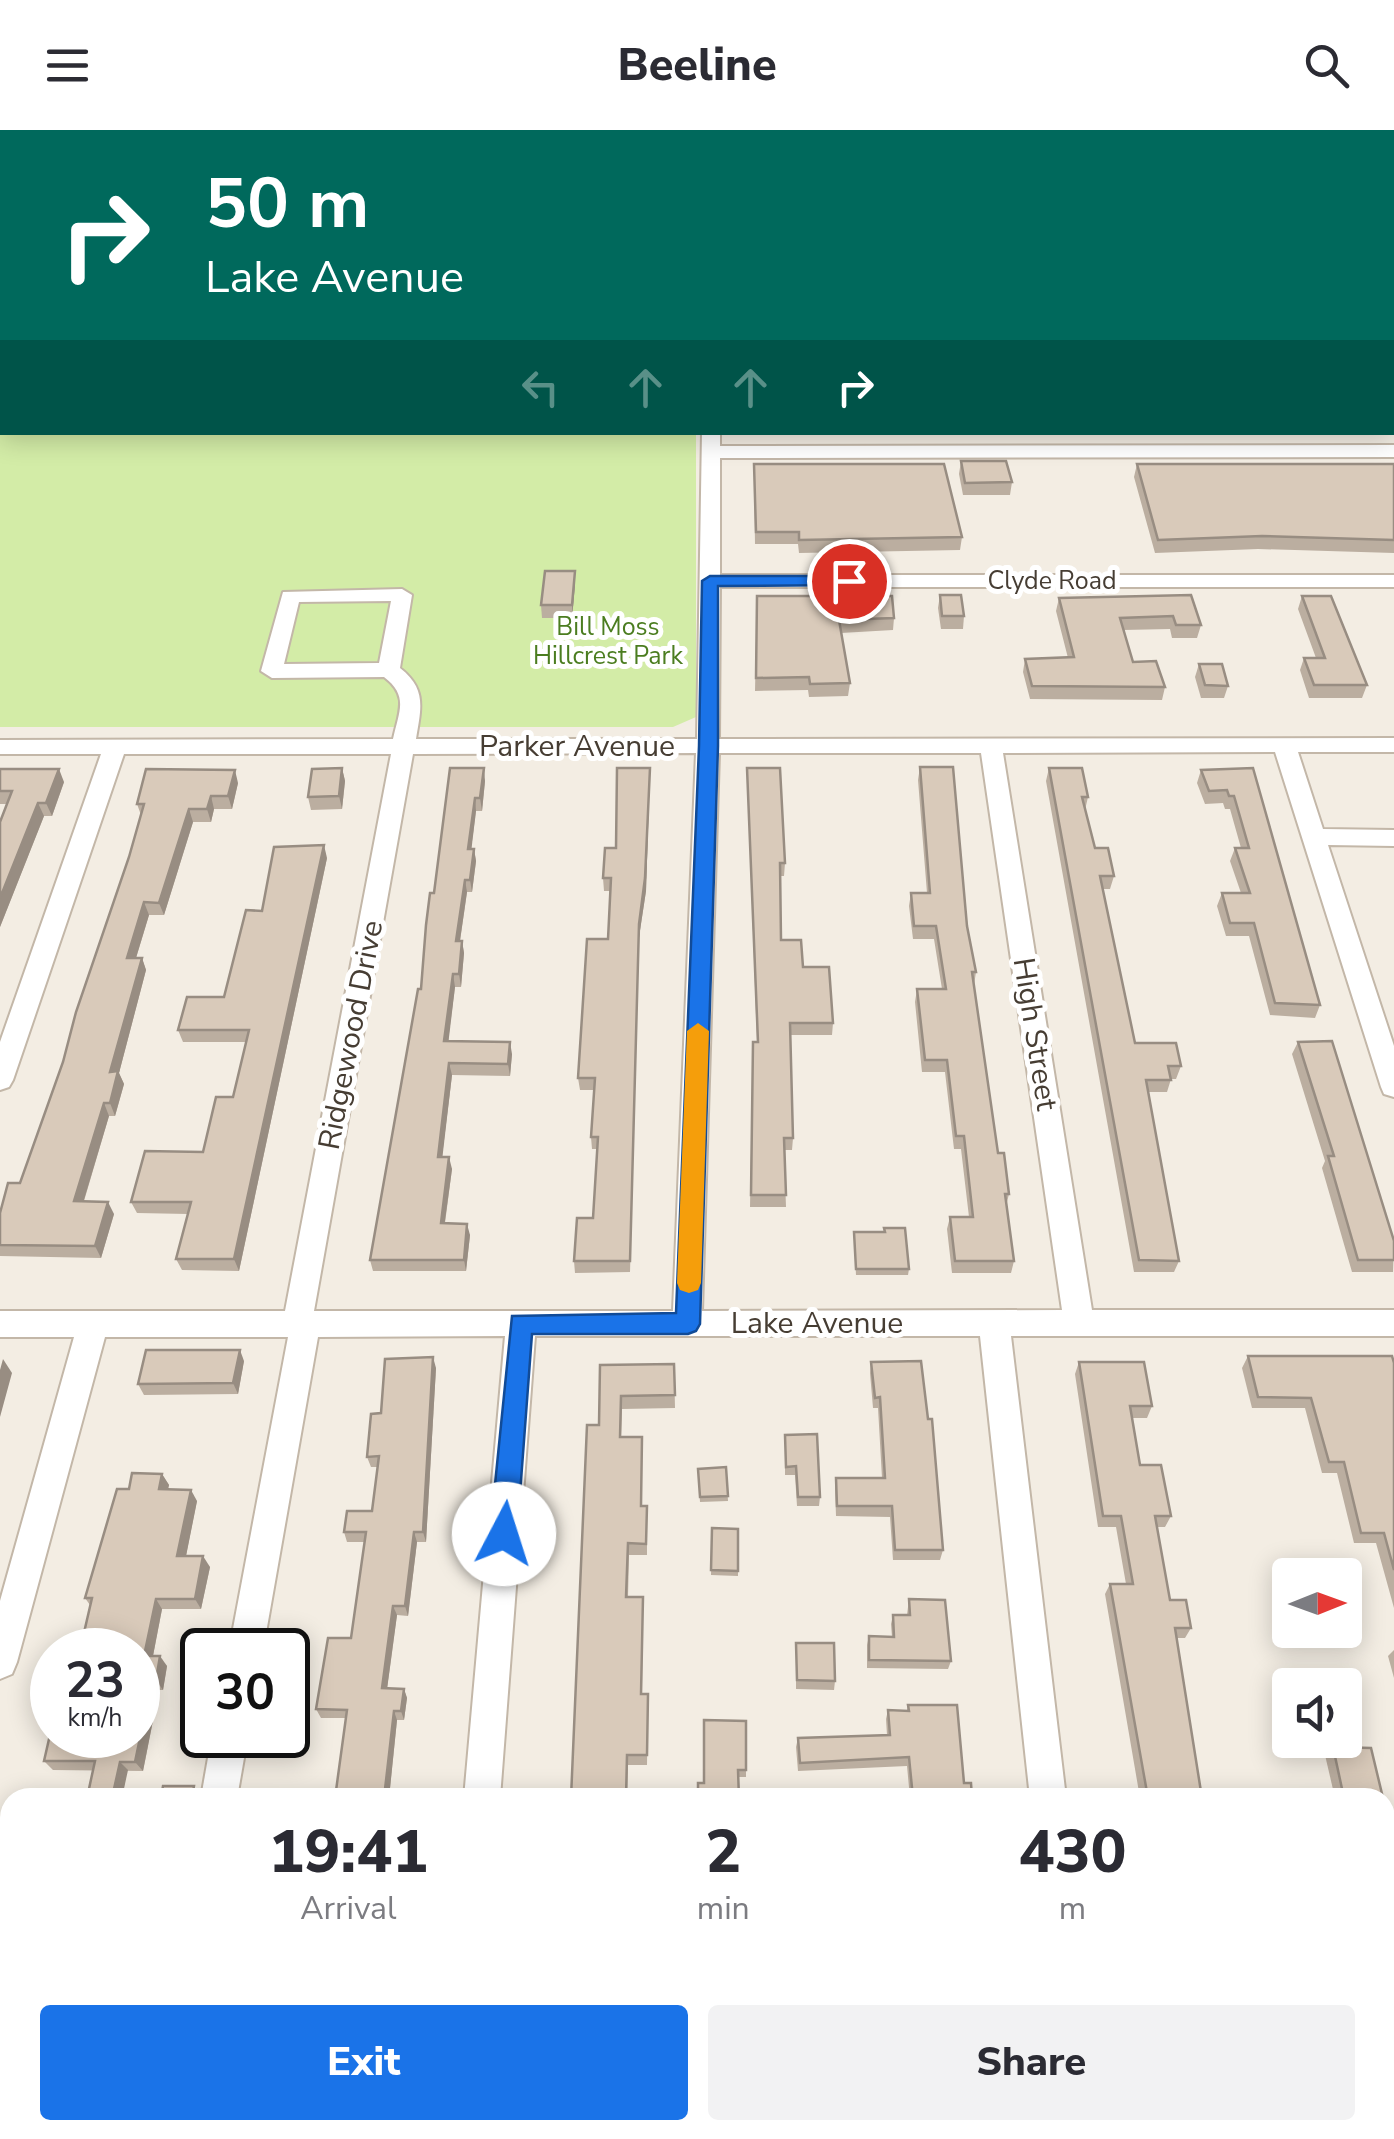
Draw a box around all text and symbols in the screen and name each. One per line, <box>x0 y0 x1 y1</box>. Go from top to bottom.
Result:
text: Beeline <box>617 35 777 96</box>
icon: menu <box>40 38 95 93</box>
icon: search <box>1299 38 1354 93</box>
text: 50 m <box>205 156 369 252</box>
icon: right <box>40 170 170 300</box>
text: Lake Avenue <box>205 247 464 308</box>
icon: left <box>513 360 568 415</box>
icon: ahead <box>618 360 673 415</box>
icon: ahead <box>723 360 778 415</box>
icon: right <box>828 360 883 415</box>
pin <box>807 539 892 624</box>
icon: arrive <box>822 554 877 609</box>
street label: Clyde Road <box>987 564 1117 598</box>
park label: Bill Moss Hillcrest Park <box>533 610 684 673</box>
street label: Parker Avenue <box>479 726 675 767</box>
street label: Ridgewood Drive <box>309 917 393 1153</box>
street label: High Street <box>1003 955 1067 1114</box>
street label: Lake Avenue <box>731 1303 903 1344</box>
position arrow <box>452 1482 556 1586</box>
north arrow <box>1272 1558 1362 1648</box>
map controls <box>1272 1558 1362 1758</box>
speed limit sign: 30 <box>180 1628 310 1758</box>
text: 23 <box>65 1646 125 1715</box>
button: sound <box>1272 1668 1362 1758</box>
text: km/h <box>67 1701 123 1735</box>
text: 19:41 <box>269 1811 428 1893</box>
text: 2 <box>705 1811 741 1893</box>
text: 430 <box>1018 1811 1126 1893</box>
text: Arrival <box>300 1887 397 1930</box>
text: min <box>697 1887 750 1930</box>
text: m <box>1059 1887 1086 1930</box>
button: Exit <box>40 2005 688 2120</box>
button: Share <box>708 2005 1355 2120</box>

